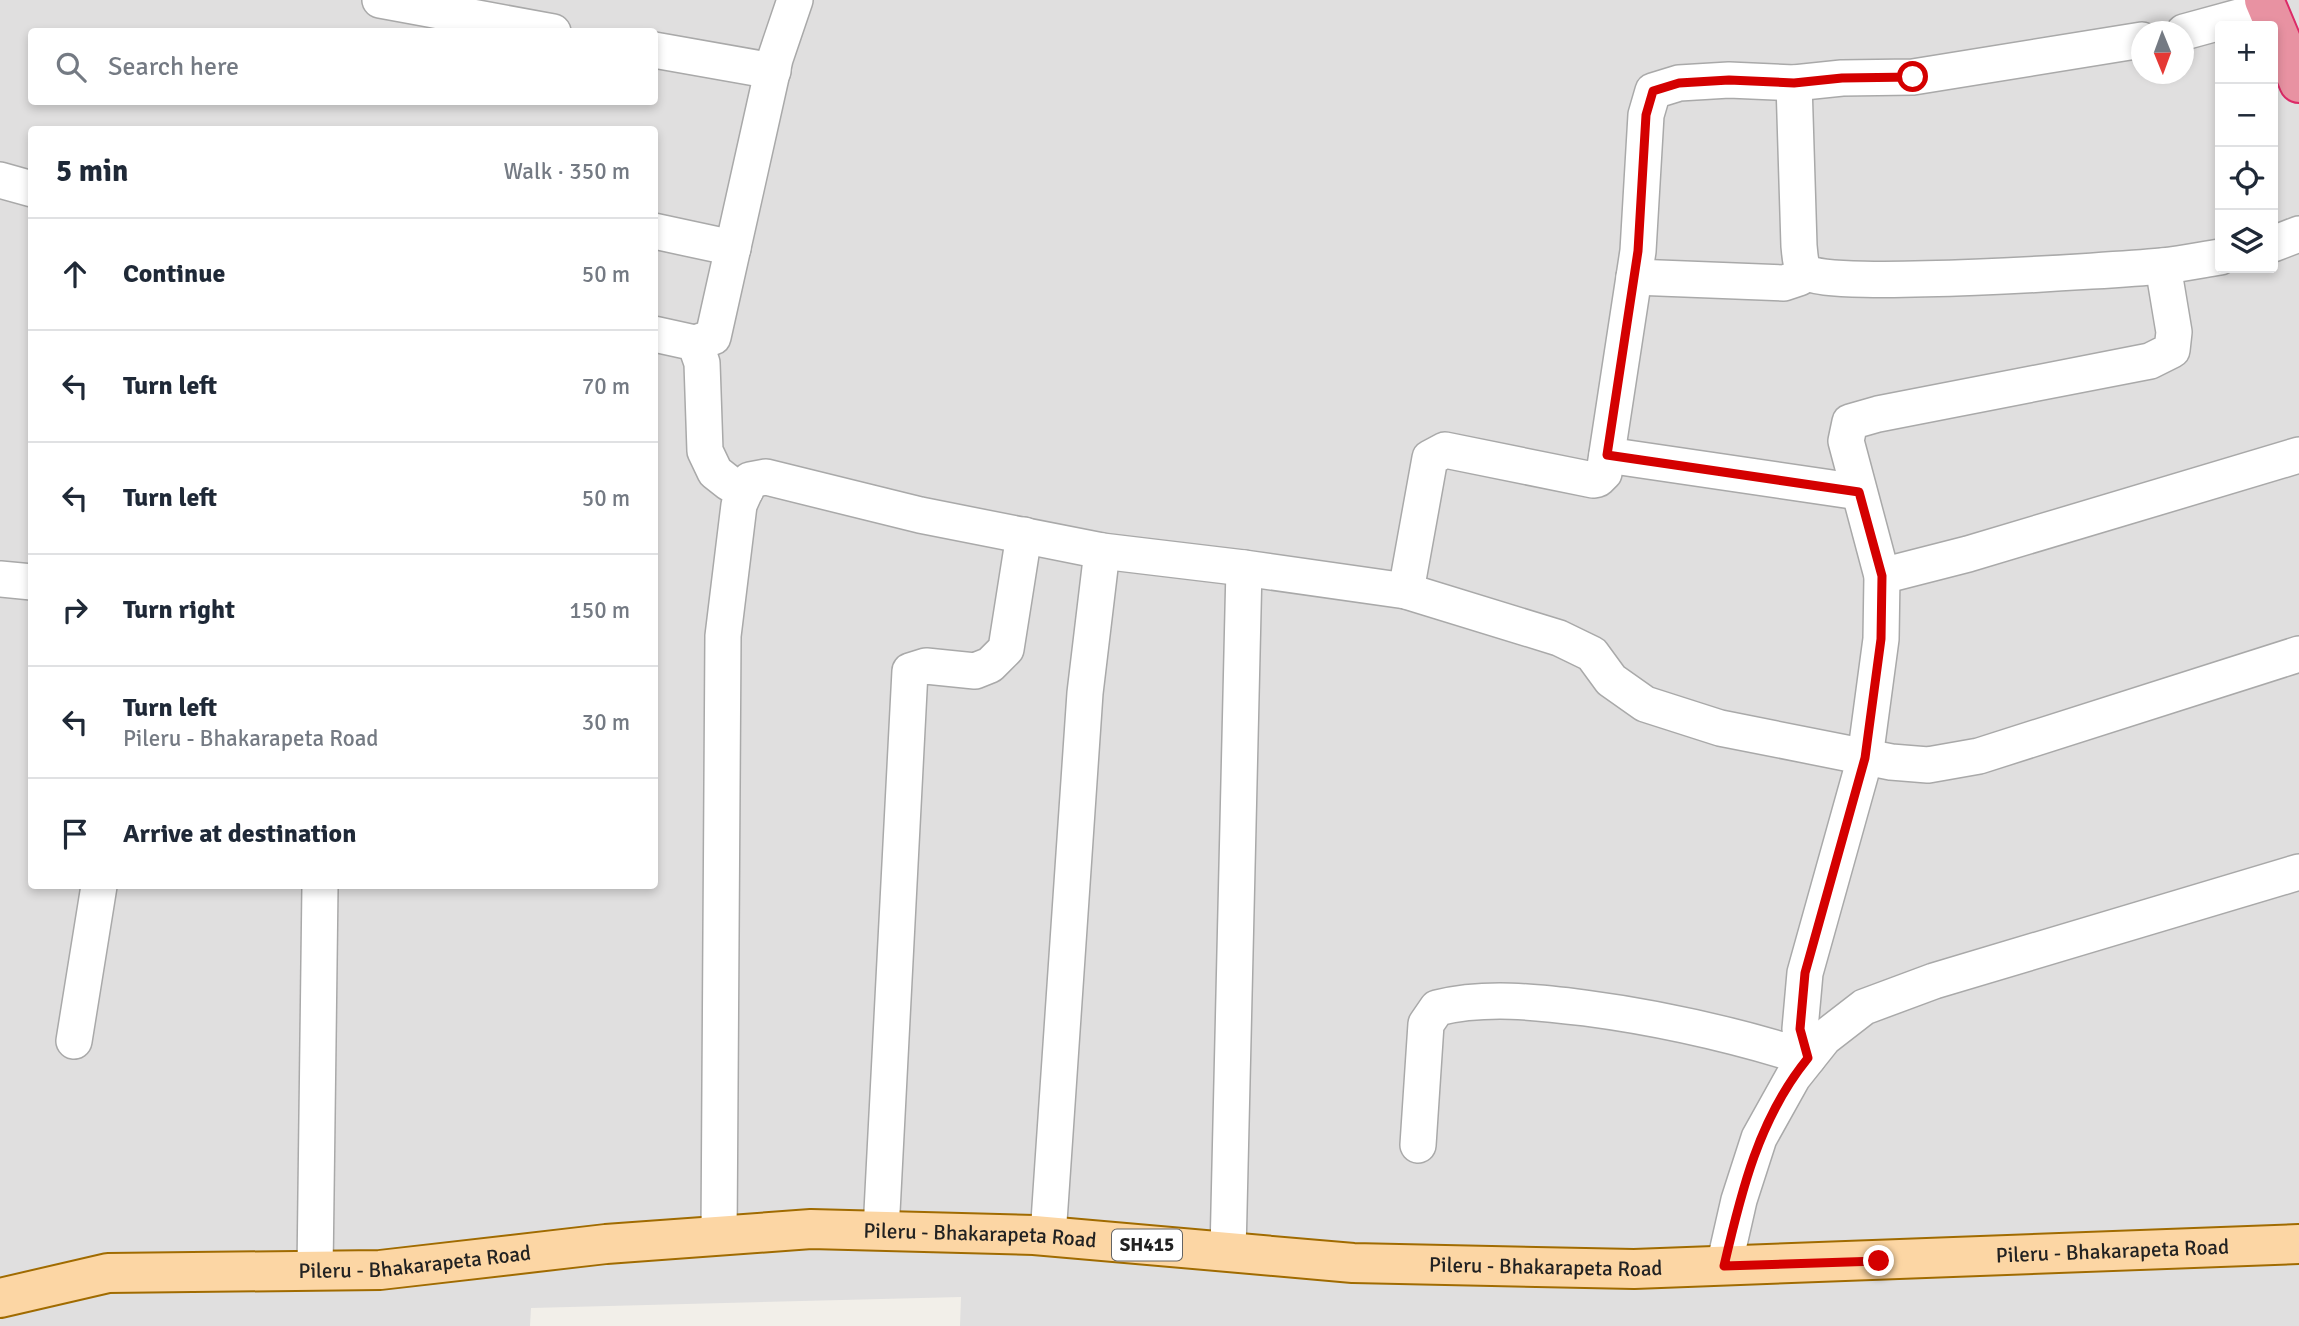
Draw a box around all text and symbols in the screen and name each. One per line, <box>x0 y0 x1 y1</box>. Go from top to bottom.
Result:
north arrow <box>2131 21 2194 84</box>
map controls <box>2215 21 2278 273</box>
button: + <box>2215 21 2278 84</box>
search box <box>28 28 658 105</box>
icon: search <box>52 48 90 86</box>
text: Search here <box>108 51 239 83</box>
route start <box>1897 61 1928 92</box>
button: − <box>2215 84 2278 147</box>
button: locate <box>2215 147 2278 210</box>
text: 5 min <box>56 153 128 190</box>
text: Walk · 350 m <box>504 157 630 186</box>
button: layers <box>2215 210 2278 273</box>
icon: ahead <box>56 255 94 293</box>
text: Continue <box>123 258 225 290</box>
text: 50 m <box>582 260 630 289</box>
icon: left <box>56 367 94 405</box>
text: Turn left <box>123 370 217 402</box>
text: 70 m <box>582 372 630 401</box>
icon: left <box>56 479 94 517</box>
text: Turn left <box>123 482 217 514</box>
text: 50 m <box>582 484 630 513</box>
icon: right <box>56 591 94 629</box>
text: Turn right <box>123 594 235 626</box>
text: 150 m <box>569 596 630 625</box>
text: Turn left <box>123 692 217 724</box>
icon: left <box>56 703 94 741</box>
text: 30 m <box>582 708 630 737</box>
text: Pileru - Bhakarapeta Road <box>123 724 378 753</box>
icon: arrive <box>56 815 94 853</box>
text: Arrive at destination <box>123 818 356 850</box>
street label: Pileru - Bhakarapeta Road <box>863 1217 1098 1253</box>
road number: SH415 <box>1112 1230 1182 1260</box>
street label: Pileru - Bhakarapeta Road <box>1995 1234 2230 1268</box>
street label: Pileru - Bhakarapeta Road <box>298 1240 532 1284</box>
route end <box>1863 1245 1894 1276</box>
street label: Pileru - Bhakarapeta Road <box>1429 1252 1663 1282</box>

